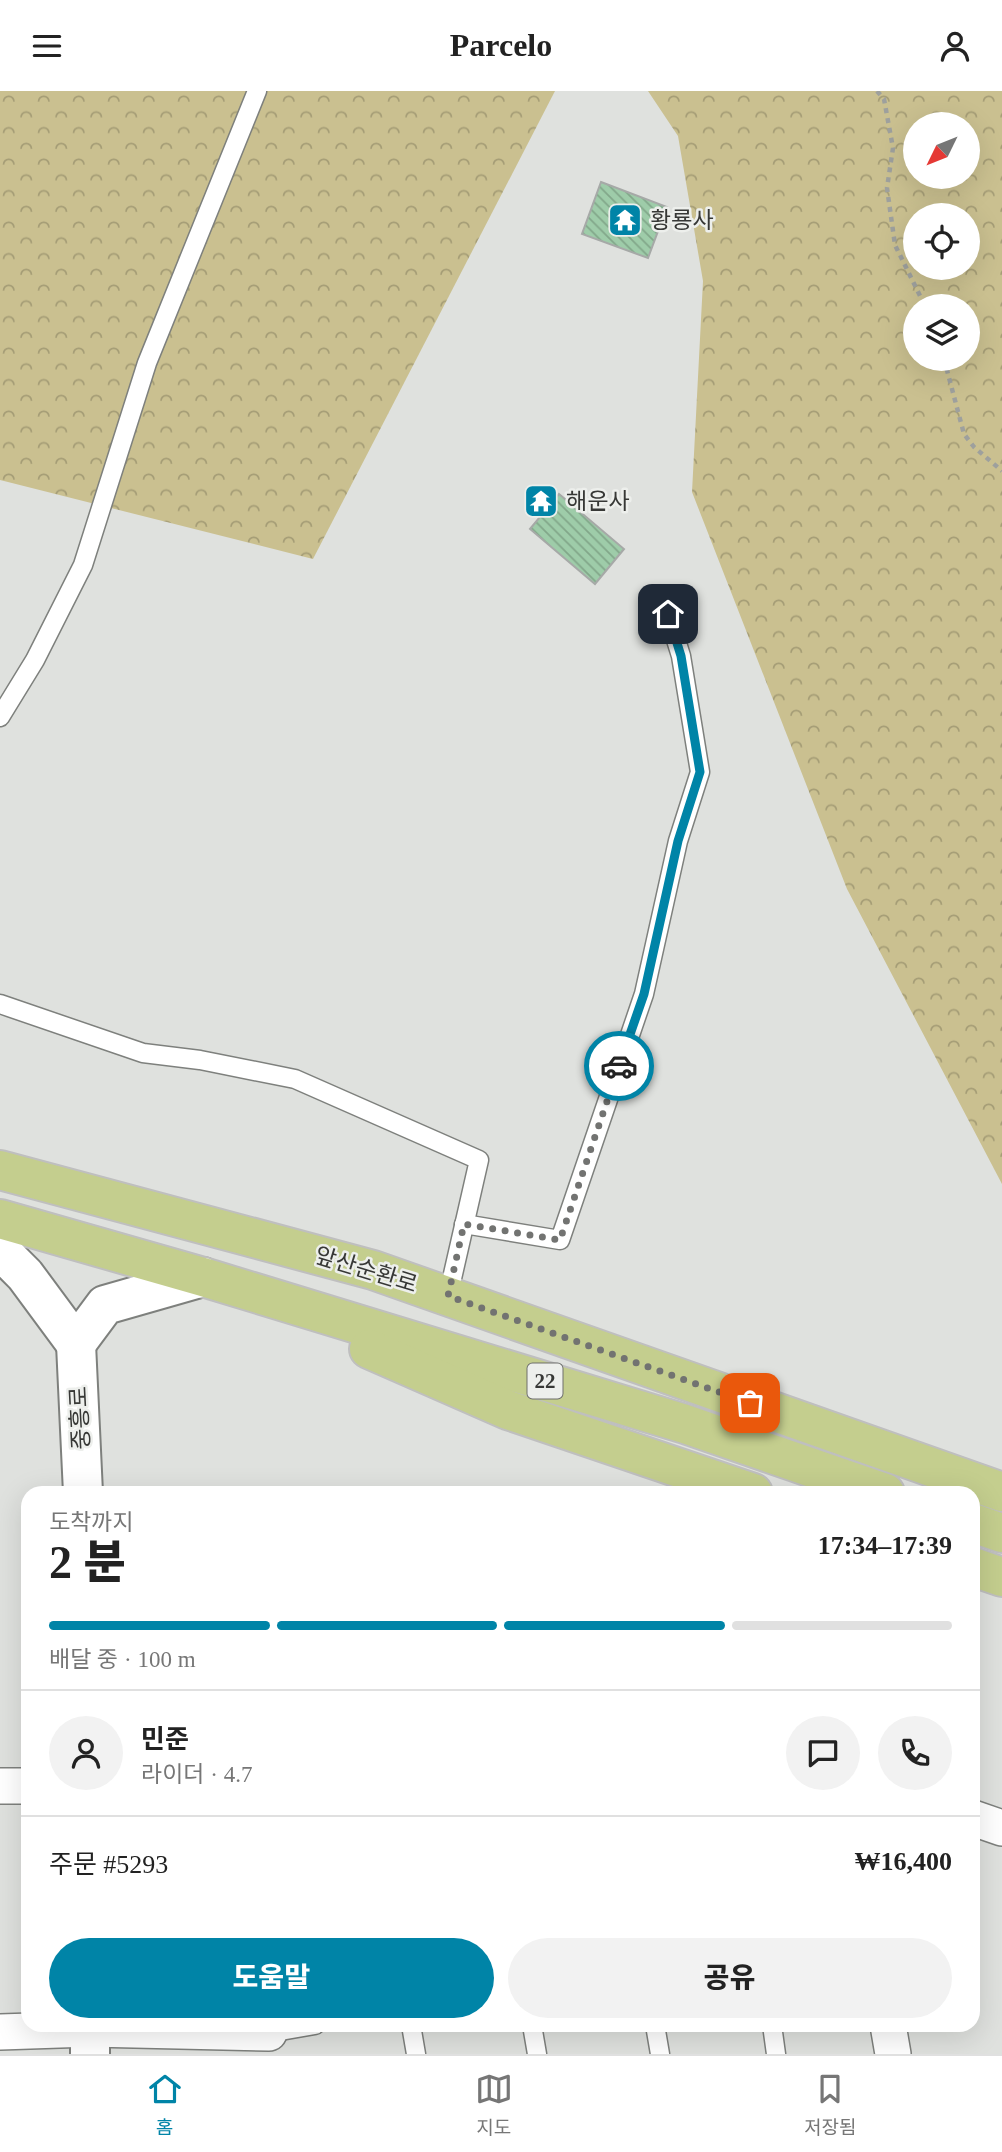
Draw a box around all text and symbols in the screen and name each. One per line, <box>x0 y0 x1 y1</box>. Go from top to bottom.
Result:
icon: menu <box>28 27 66 65</box>
text: Parcelo <box>450 27 552 63</box>
icon: person <box>936 27 974 65</box>
north arrow <box>903 112 980 189</box>
map controls <box>903 112 980 371</box>
temple icon: 황룡사 <box>606 201 644 239</box>
button: locate <box>903 203 980 280</box>
place label: 황룡사 <box>650 208 713 233</box>
button: layers <box>903 294 980 371</box>
temple icon: 해운사 <box>522 482 560 520</box>
place label: 해운사 <box>566 489 629 514</box>
pin <box>638 584 698 644</box>
icon: home <box>649 595 687 633</box>
courier <box>584 1031 654 1101</box>
icon: car <box>600 1047 638 1085</box>
street label: 앞산순환로 <box>312 1243 420 1297</box>
road number: 22 <box>528 1363 562 1399</box>
pin <box>720 1373 780 1433</box>
icon: bag <box>731 1384 769 1422</box>
street label: 중흥로 <box>66 1386 94 1450</box>
text: 도착까지 <box>49 1510 134 1535</box>
text: 17:34–17:39 <box>818 1531 952 1560</box>
text: 2 분 <box>49 1537 126 1588</box>
text: 배달 중 · 100 m <box>49 1647 196 1672</box>
button: person <box>49 1716 123 1790</box>
button: chat <box>786 1716 860 1790</box>
button: phone <box>878 1716 952 1790</box>
text: 민준 <box>141 1725 189 1754</box>
text: 라이더 · 4.7 <box>141 1762 252 1787</box>
text: ₩16,400 <box>855 1847 952 1876</box>
text: 주문 #5293 <box>49 1850 168 1879</box>
button: 도움말 <box>49 1938 494 2018</box>
button: 공유 <box>508 1938 952 2018</box>
tab: 홈 <box>146 2070 184 2139</box>
tab: 지도 <box>475 2070 513 2139</box>
tab: 저장됨 <box>804 2070 856 2139</box>

